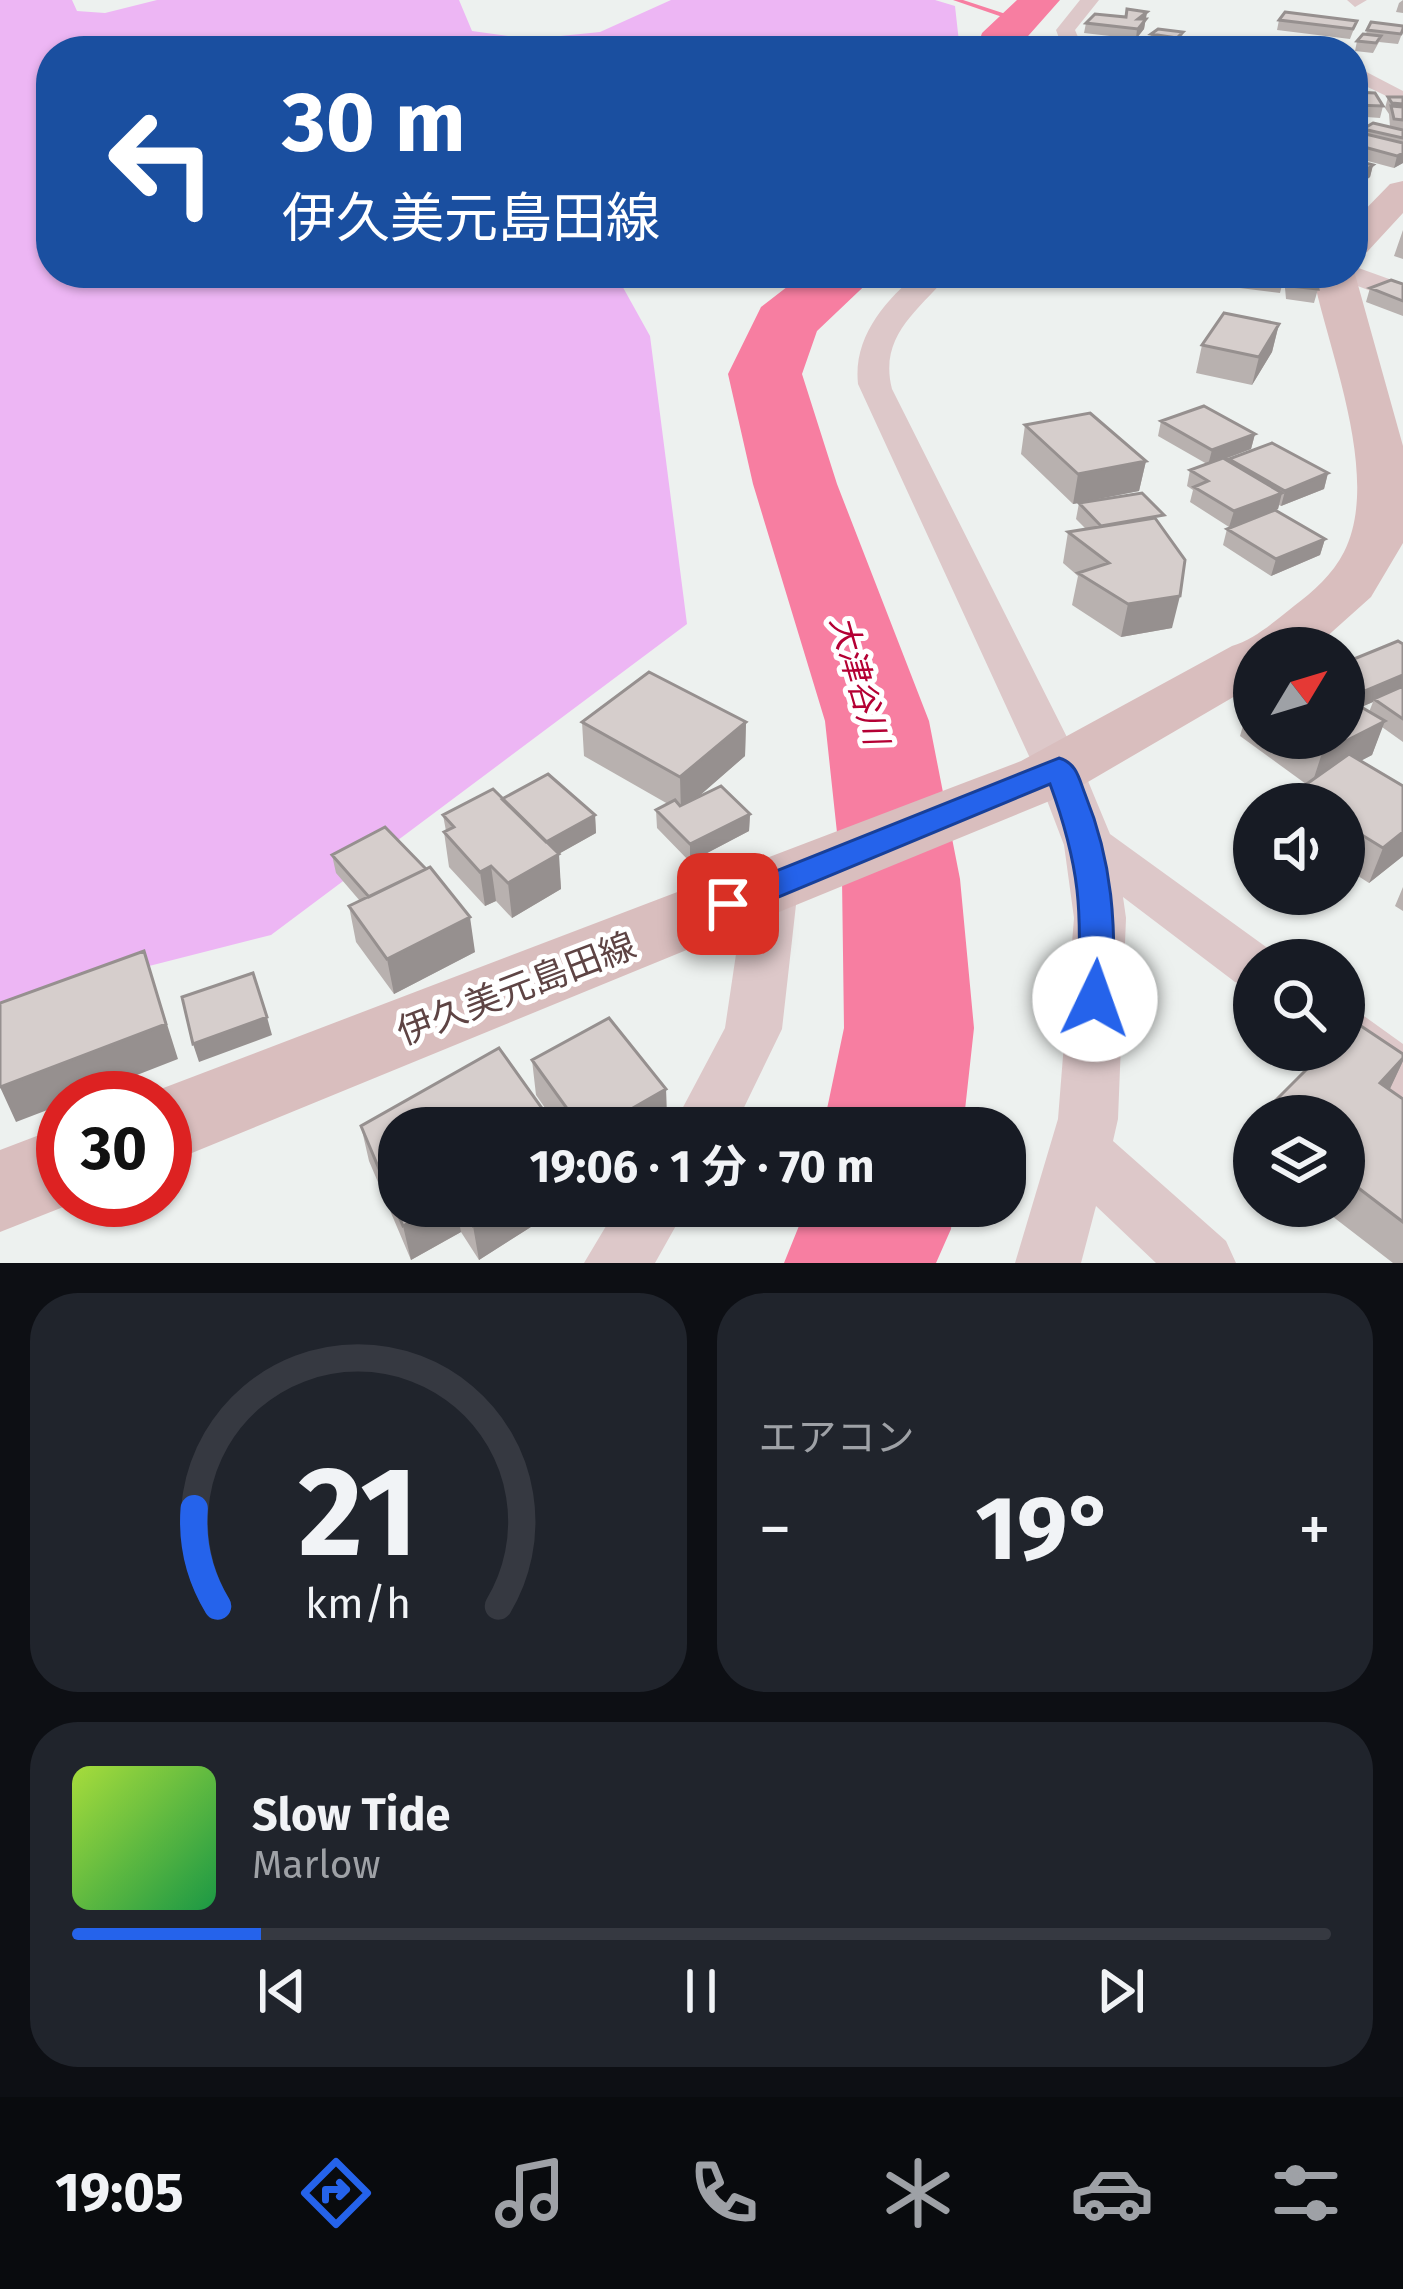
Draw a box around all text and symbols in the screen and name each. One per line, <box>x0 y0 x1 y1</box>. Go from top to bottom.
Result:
text: 30 m <box>282 72 466 173</box>
icon: left <box>84 84 240 240</box>
text: 伊久美元島田線 <box>282 187 660 251</box>
water label: 大津谷川 <box>822 611 897 752</box>
north arrow <box>1233 627 1365 759</box>
map controls <box>1233 627 1365 1227</box>
button: sound <box>1233 783 1365 915</box>
pin <box>677 853 779 955</box>
icon: arrive <box>695 871 761 937</box>
street label: 伊久美元島田線 <box>391 923 642 1055</box>
position arrow <box>1032 936 1158 1062</box>
button: search <box>1233 939 1365 1071</box>
speed limit sign: 30 <box>36 1071 192 1227</box>
button: layers <box>1233 1095 1365 1227</box>
text: 19:06 · 1 分 · 70 m <box>530 1140 874 1194</box>
text: エアコン <box>759 1415 915 1461</box>
text: 21 <box>298 1438 418 1588</box>
text: 19° <box>975 1475 1114 1583</box>
text: − <box>759 1490 792 1569</box>
text: + <box>1298 1490 1331 1569</box>
text: km/h <box>305 1577 411 1628</box>
text: Slow Tide <box>252 1788 450 1842</box>
text: Marlow <box>252 1842 381 1888</box>
icon: previous <box>249 1958 315 2024</box>
icon: pause <box>668 1958 734 2024</box>
icon: next <box>1088 1958 1154 2024</box>
icon: directions <box>294 2151 378 2235</box>
icon: music <box>488 2151 572 2235</box>
icon: phone <box>682 2151 766 2235</box>
icon: climate <box>876 2151 960 2235</box>
icon: car <box>1070 2151 1154 2235</box>
icon: filters <box>1264 2151 1348 2235</box>
text: 19:05 <box>55 2161 184 2225</box>

